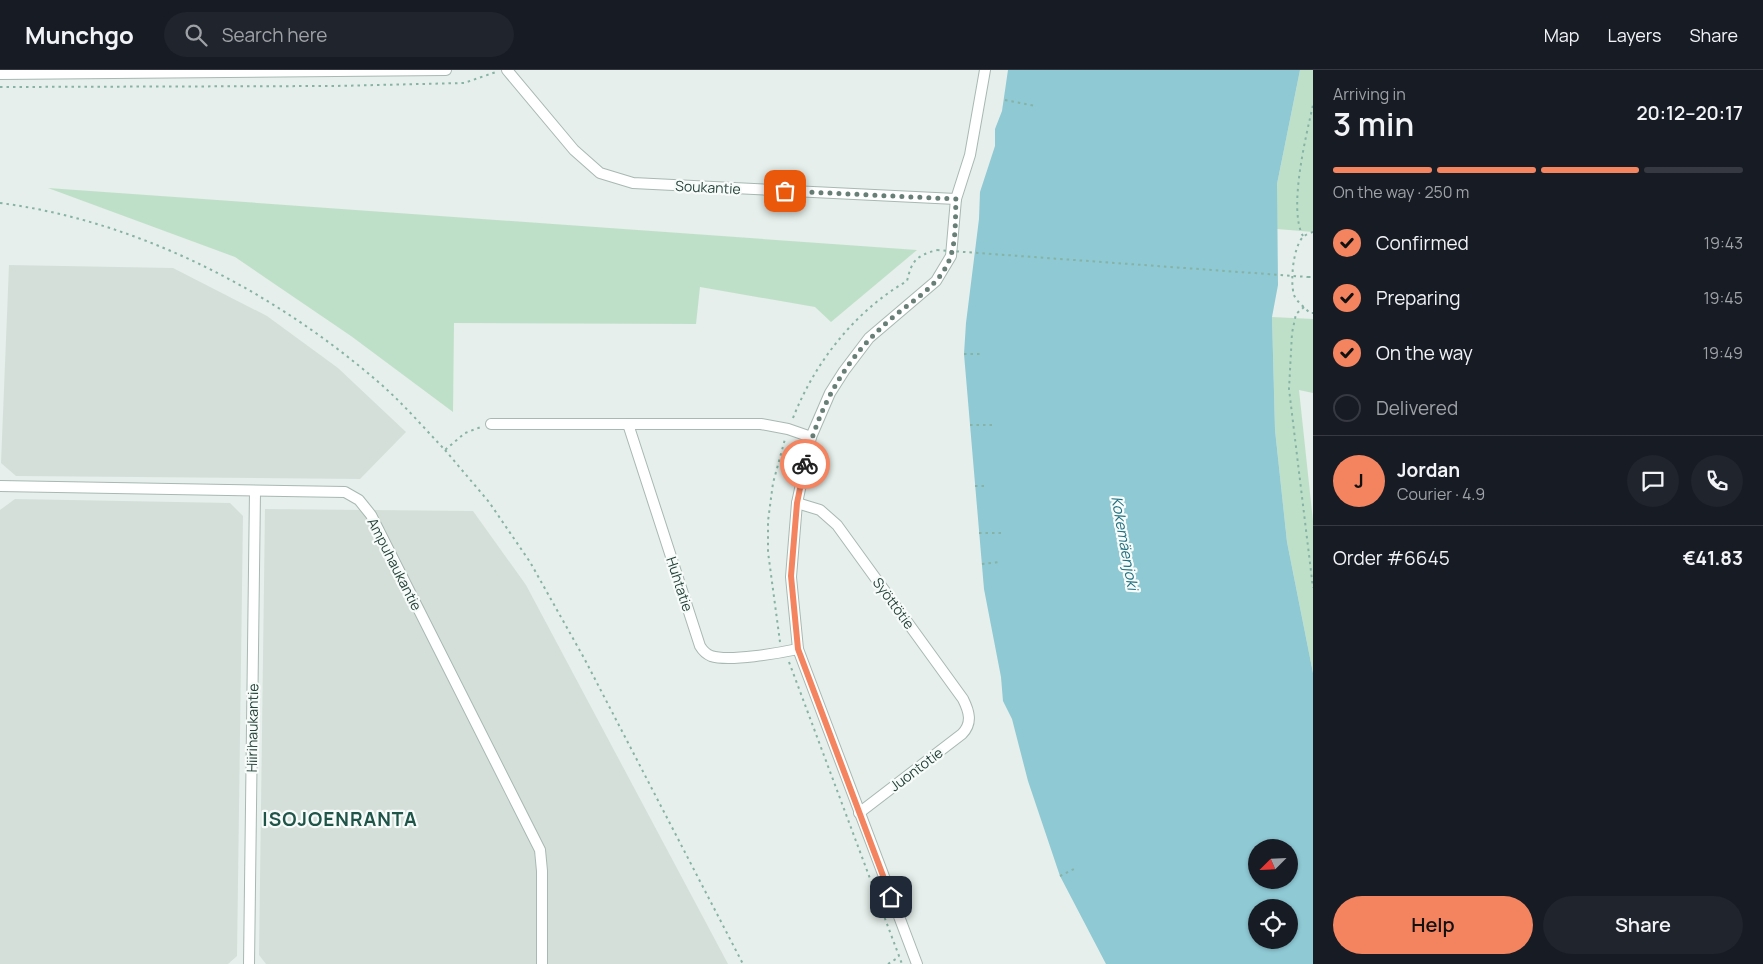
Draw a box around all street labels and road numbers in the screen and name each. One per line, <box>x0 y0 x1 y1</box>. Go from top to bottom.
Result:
street label: Soukantie <box>675 176 741 198</box>
street label: Ampuhaukantie <box>363 514 427 614</box>
street label: Huhtatie <box>662 554 698 614</box>
street label: Syöttötie <box>869 573 919 633</box>
street label: Hiirihaukantie <box>242 683 262 773</box>
street label: Juontotie <box>885 743 947 795</box>

